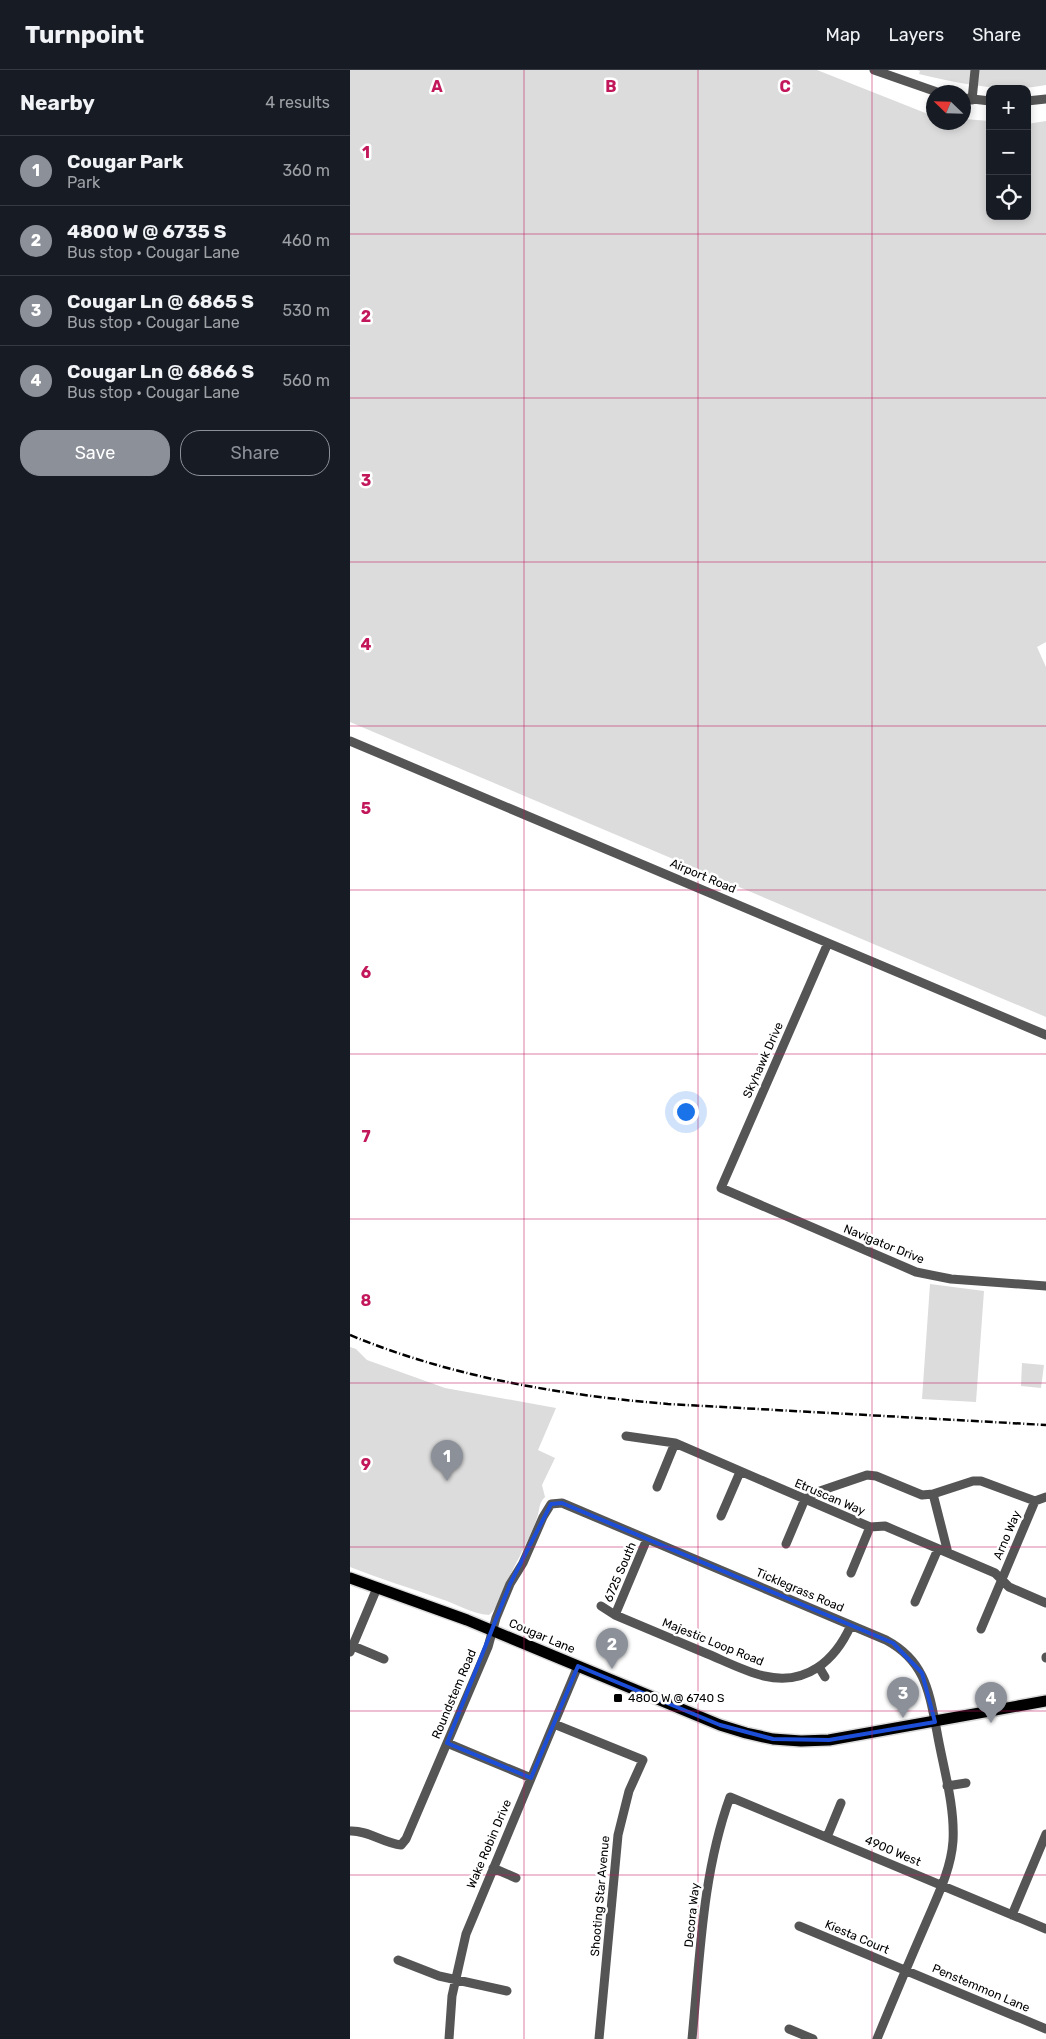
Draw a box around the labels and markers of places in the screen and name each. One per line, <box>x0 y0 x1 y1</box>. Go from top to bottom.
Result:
pin: 1 <box>431 1440 463 1481</box>
pin: 2 <box>596 1628 628 1669</box>
pin: 3 <box>887 1677 919 1718</box>
pin: 4 <box>975 1682 1007 1723</box>
place label: 4800 W @ 6740 S <box>628 1691 724 1705</box>
marker: 4800 W @ 6740 S <box>612 1692 624 1704</box>

